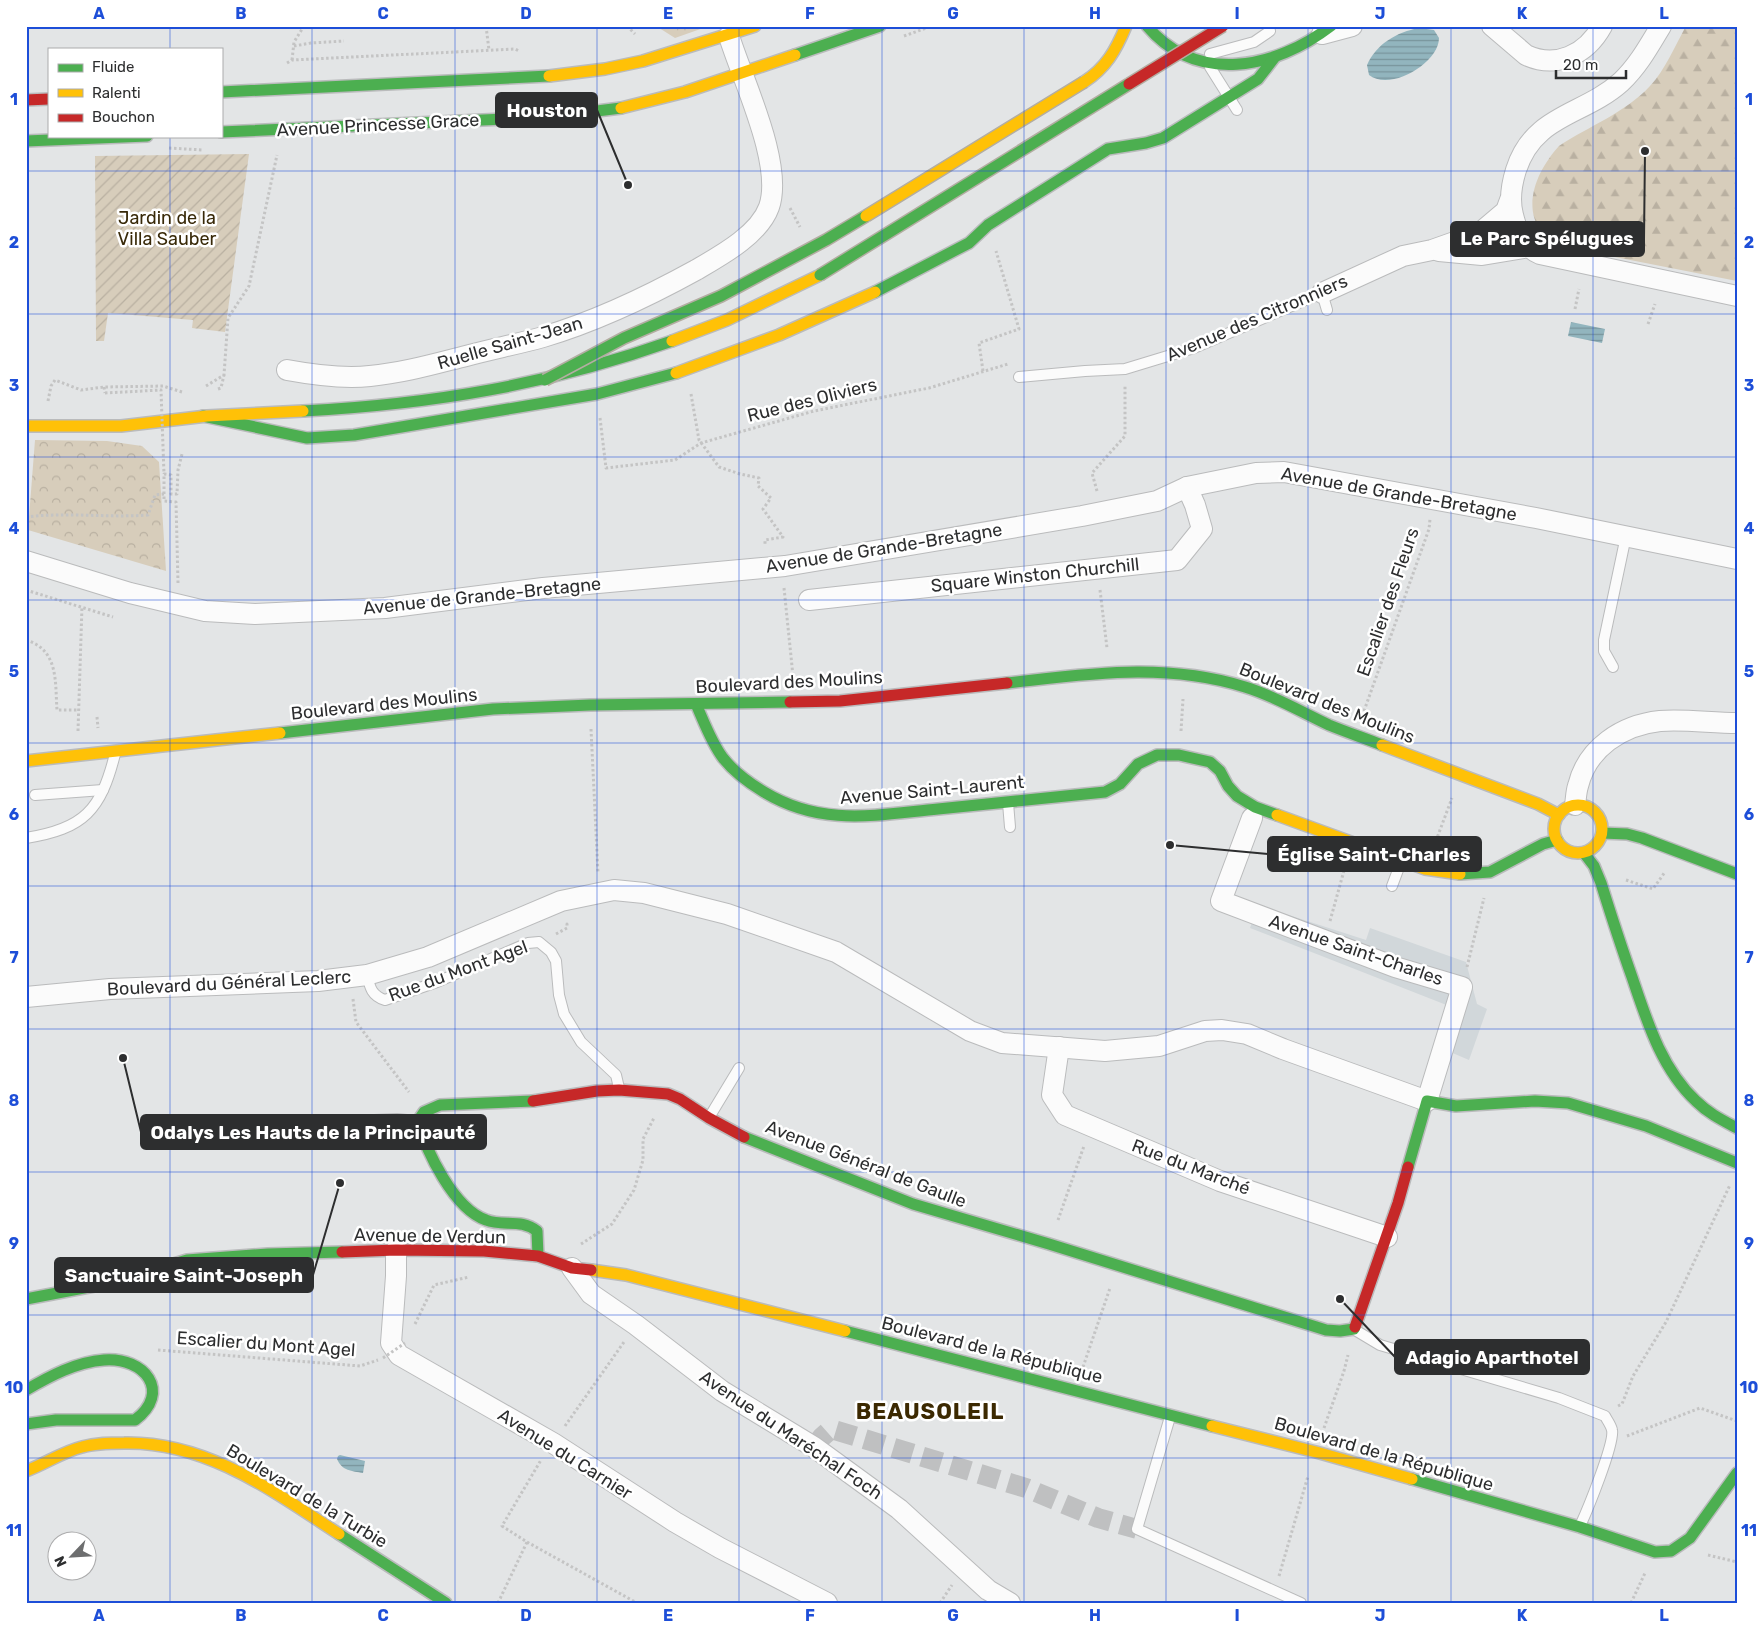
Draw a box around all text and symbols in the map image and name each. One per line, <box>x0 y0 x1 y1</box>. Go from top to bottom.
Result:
text: A <box>93 4 105 23</box>
text: B <box>235 4 247 23</box>
text: C <box>377 4 389 23</box>
text: D <box>520 4 532 23</box>
text: E <box>663 4 673 23</box>
text: F <box>805 4 815 23</box>
text: G <box>947 4 959 23</box>
text: H <box>1089 4 1101 23</box>
text: I <box>1234 4 1240 23</box>
text: J <box>1375 4 1385 23</box>
text: K <box>1517 4 1528 23</box>
text: L <box>1659 4 1669 23</box>
legend <box>48 48 222 138</box>
scale bar <box>1556 48 1626 80</box>
text: 20 m <box>1563 56 1598 74</box>
text: Fluide <box>92 58 134 76</box>
text: Ralenti <box>92 84 141 102</box>
text: 1 <box>10 90 18 109</box>
text: 1 <box>1745 90 1753 109</box>
callout: Houston <box>496 93 597 127</box>
text: Houston <box>506 99 588 122</box>
text: Bouchon <box>92 108 155 126</box>
street label: Avenue Princesse Grace <box>276 109 480 141</box>
park label: Jardin de la Villa Sauber <box>118 207 217 250</box>
callout: Le Parc Spélugues <box>1451 222 1644 256</box>
text: Le Parc Spélugues <box>1460 227 1634 250</box>
text: 2 <box>9 233 19 252</box>
text: 2 <box>1744 233 1754 252</box>
street label: Avenue des Citronniers <box>1163 270 1351 366</box>
street label: Ruelle Saint-Jean <box>435 312 585 374</box>
street label: Rue des Oliviers <box>745 373 879 427</box>
text: 3 <box>9 376 19 395</box>
text: 3 <box>1744 376 1754 395</box>
street label: Avenue de Grande-Bretagne <box>1279 462 1519 526</box>
street label: Avenue de Grande-Bretagne <box>764 518 1004 578</box>
text: 4 <box>9 519 20 538</box>
text: 4 <box>1744 519 1755 538</box>
street label: Escalier des Fleurs <box>1352 525 1424 679</box>
street label: Square Winston Churchill <box>930 553 1140 597</box>
street label: Avenue de Grande-Bretagne <box>362 573 602 619</box>
street label: Boulevard des Moulins <box>1236 658 1418 748</box>
text: 5 <box>9 662 19 681</box>
text: 5 <box>1744 662 1754 681</box>
street label: Boulevard des Moulins <box>695 666 883 698</box>
street label: Boulevard des Moulins <box>290 683 478 725</box>
street label: Avenue Saint-Laurent <box>839 771 1025 809</box>
text: 6 <box>9 805 19 824</box>
text: 6 <box>1744 805 1754 824</box>
callout: Église Saint-Charles <box>1268 837 1481 871</box>
text: Église Saint-Charles <box>1278 843 1470 866</box>
street label: Avenue Saint-Charles <box>1266 910 1446 990</box>
street label: Rue du Mont Agel <box>385 936 531 1006</box>
text: 7 <box>9 948 19 967</box>
text: 7 <box>1744 948 1754 967</box>
street label: Boulevard du Général Leclerc <box>106 966 352 1000</box>
text: 8 <box>9 1091 20 1110</box>
text: 8 <box>1744 1091 1755 1110</box>
callout: Odalys Les Hauts de la Principauté <box>141 1115 486 1149</box>
street label: Avenue Général de Gaulle <box>763 1116 969 1212</box>
text: Odalys Les Hauts de la Principauté <box>150 1121 476 1144</box>
street label: Rue du Marché <box>1129 1134 1253 1200</box>
street label: Avenue de Verdun <box>354 1224 506 1248</box>
text: 9 <box>9 1234 19 1253</box>
text: 9 <box>1744 1234 1754 1253</box>
callout: Sanctuaire Saint-Joseph <box>55 1258 313 1292</box>
text: Sanctuaire Saint-Joseph <box>65 1264 303 1287</box>
street label: Boulevard de la République <box>879 1312 1105 1388</box>
street label: Escalier du Mont Agel <box>176 1327 356 1361</box>
callout: Adagio Aparthotel <box>1395 1340 1589 1374</box>
text: Adagio Aparthotel <box>1405 1346 1579 1369</box>
street label: Avenue du Maréchal Foch <box>696 1366 886 1504</box>
text: 10 <box>5 1378 24 1397</box>
text: 10 <box>1740 1378 1759 1397</box>
district label: BEAUSOLEIL <box>856 1398 1004 1425</box>
street label: Avenue du Carnier <box>494 1404 636 1504</box>
street label: Boulevard de la République <box>1272 1412 1496 1496</box>
street label: Boulevard de la Turbie <box>223 1439 391 1553</box>
text: 11 <box>6 1521 22 1540</box>
text: 11 <box>1741 1521 1757 1540</box>
north arrow <box>48 1532 98 1582</box>
text: N <box>51 1553 71 1569</box>
text: A <box>93 1606 105 1625</box>
text: B <box>235 1606 247 1625</box>
text: C <box>377 1606 389 1625</box>
text: D <box>520 1606 532 1625</box>
text: E <box>663 1606 673 1625</box>
text: F <box>805 1606 815 1625</box>
text: G <box>947 1606 959 1625</box>
text: H <box>1089 1606 1101 1625</box>
text: I <box>1234 1606 1240 1625</box>
text: J <box>1375 1606 1385 1625</box>
text: K <box>1517 1606 1528 1625</box>
text: L <box>1659 1606 1669 1625</box>

